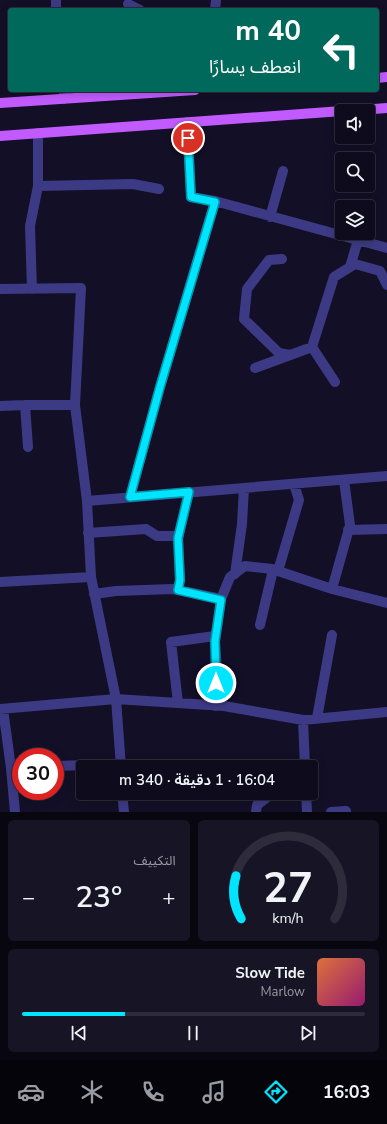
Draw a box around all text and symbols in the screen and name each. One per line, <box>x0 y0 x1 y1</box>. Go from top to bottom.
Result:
text: 40 m <box>235 12 301 50</box>
icon: left <box>315 24 367 76</box>
text: انعطف يسارًا <box>209 55 301 79</box>
map controls <box>335 104 375 240</box>
button: sound <box>335 104 375 144</box>
pin <box>171 121 205 155</box>
icon: arrive <box>177 127 199 149</box>
button: search <box>335 152 375 192</box>
button: layers <box>335 200 375 240</box>
position arrow <box>195 662 237 704</box>
speed limit sign: 30 <box>12 748 64 800</box>
text: 16:04 · 1 دقيقة · 340 m <box>119 770 275 790</box>
text: التكييف <box>134 852 176 870</box>
text: 27 <box>263 859 313 916</box>
text: 23° <box>75 877 122 918</box>
text: − <box>22 883 35 913</box>
text: + <box>162 883 176 913</box>
text: km/h <box>273 908 304 927</box>
text: Slow Tide <box>235 963 305 983</box>
text: Marlow <box>260 983 305 1001</box>
icon: previous <box>68 1022 90 1044</box>
icon: pause <box>182 1022 204 1044</box>
icon: next <box>297 1022 319 1044</box>
icon: car <box>17 1078 45 1106</box>
icon: climate <box>78 1078 106 1106</box>
icon: phone <box>139 1078 167 1106</box>
icon: music <box>200 1078 228 1106</box>
icon: directions <box>262 1078 290 1106</box>
text: 16:03 <box>323 1080 370 1104</box>

